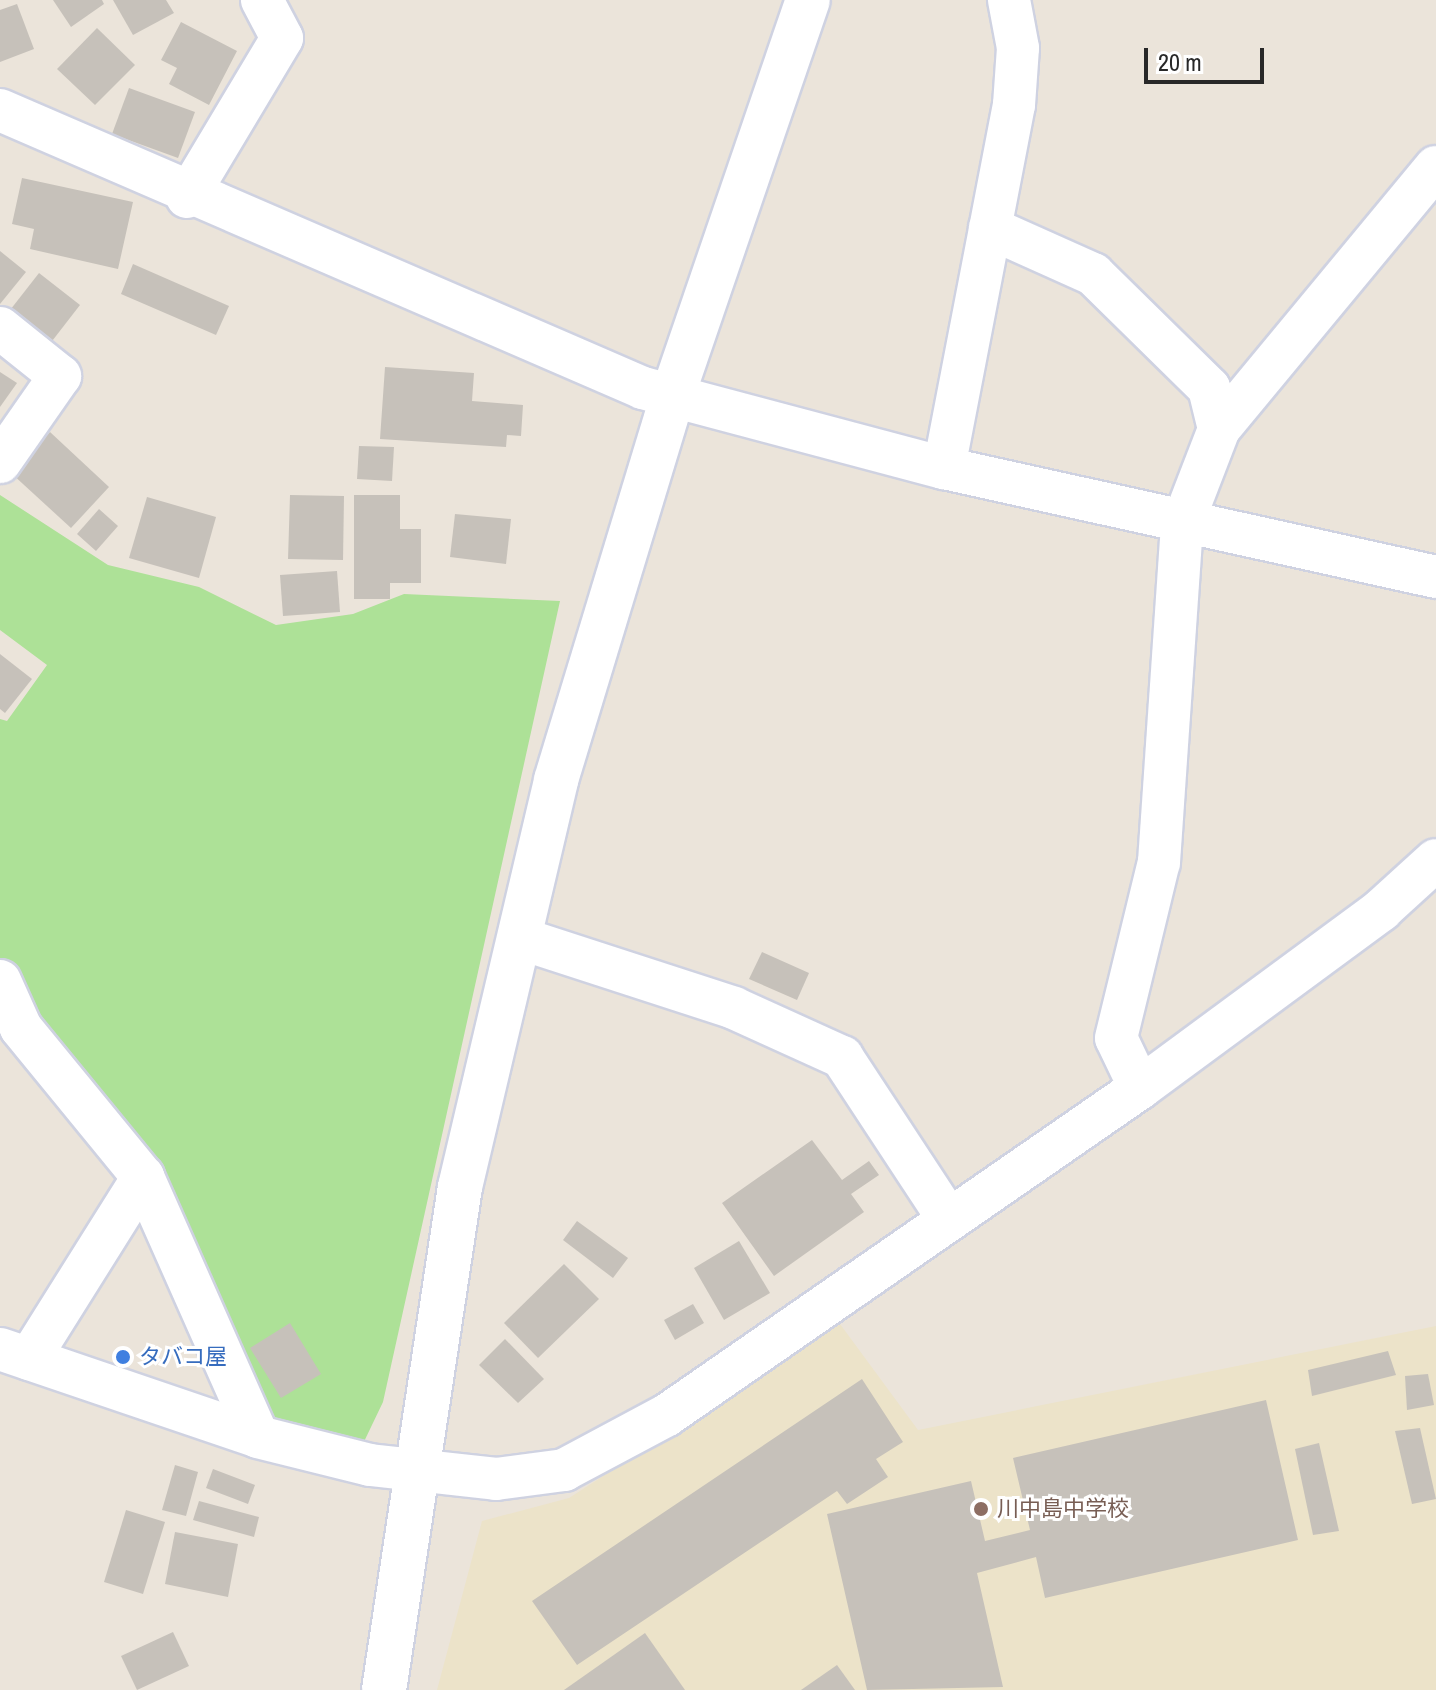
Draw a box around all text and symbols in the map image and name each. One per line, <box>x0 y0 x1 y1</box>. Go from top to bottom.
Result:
scale bar <box>1148 32 1268 82</box>
text: 20 m <box>1158 46 1202 78</box>
place label: タバコ屋 <box>139 1344 227 1370</box>
marker: タバコ屋 <box>114 1348 132 1366</box>
place label: 川中島中学校 <box>997 1496 1129 1522</box>
marker: 川中島中学校 <box>972 1500 990 1518</box>

